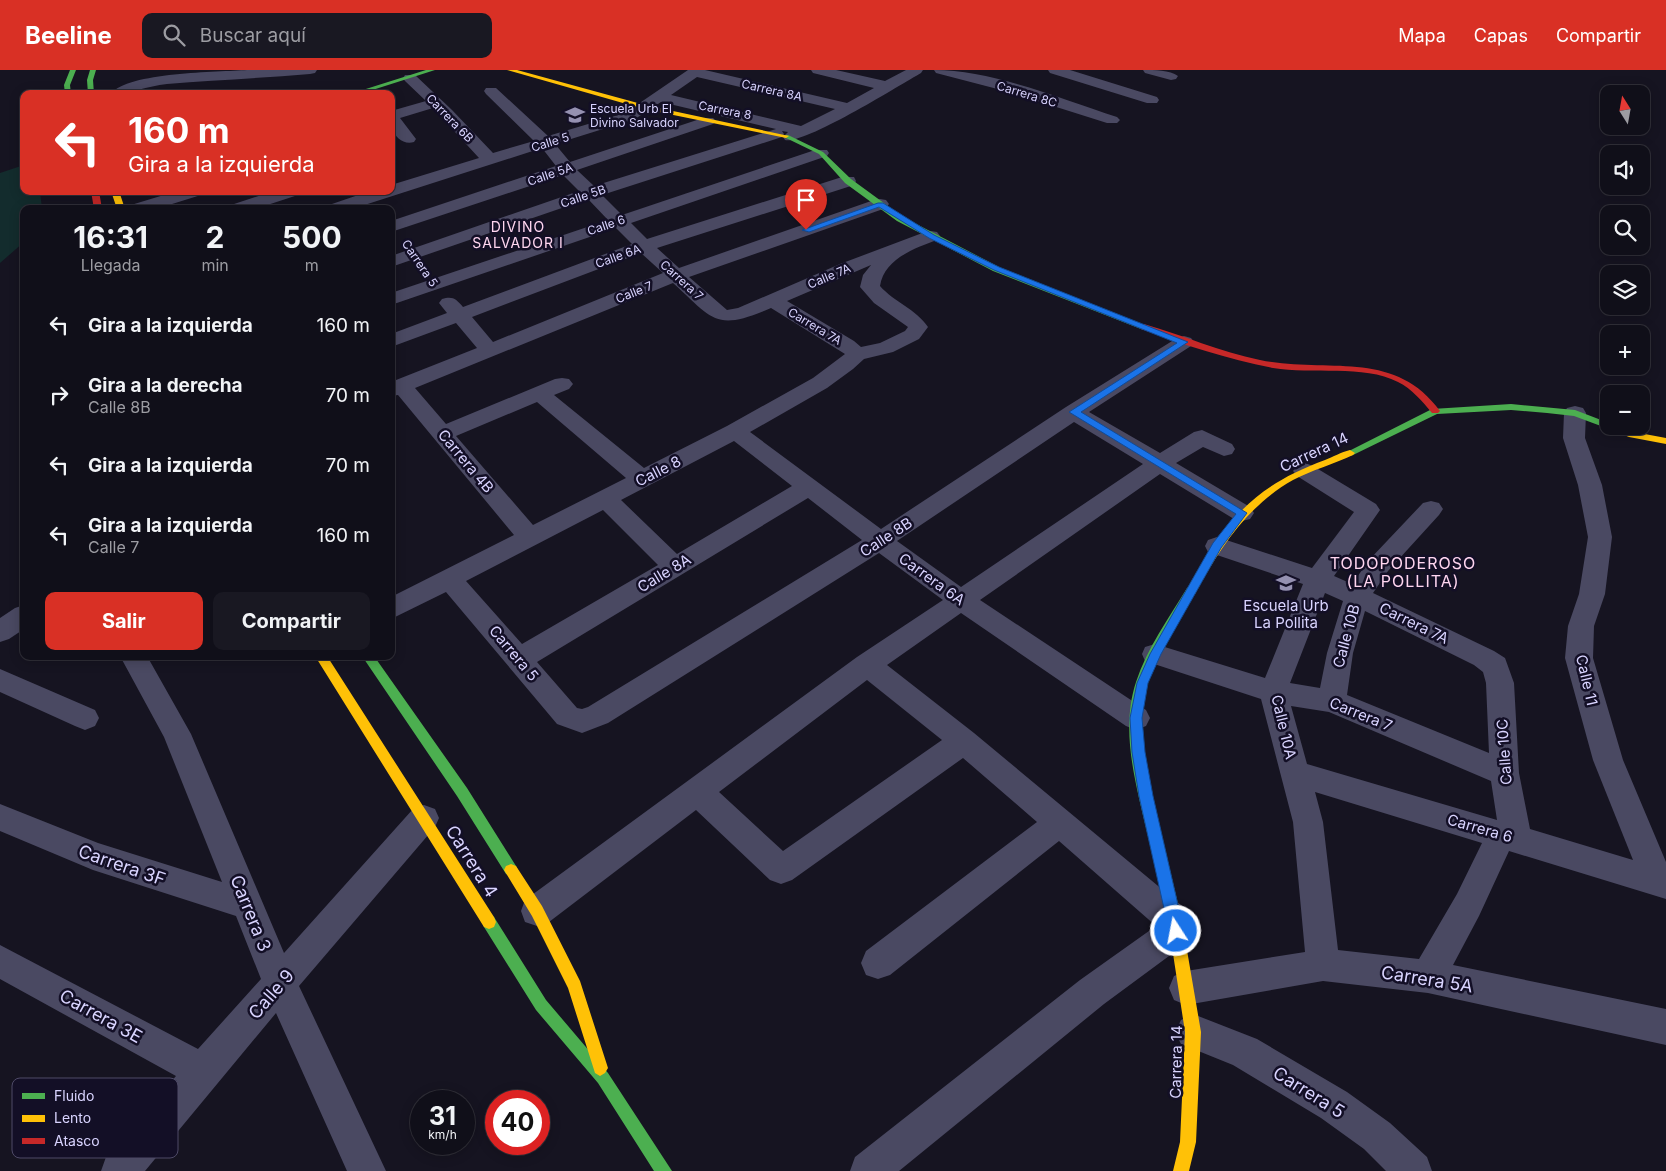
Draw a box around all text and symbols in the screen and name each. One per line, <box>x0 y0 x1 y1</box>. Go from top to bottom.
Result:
search box <box>142 13 492 58</box>
text: Beeline <box>25 21 112 50</box>
icon: search <box>160 21 188 49</box>
text: Buscar aquí <box>200 24 306 47</box>
text: Mapa <box>1398 25 1446 46</box>
text: Capas <box>1474 25 1528 46</box>
text: Compartir <box>1556 25 1641 46</box>
street label: Carrera 8A <box>740 76 804 104</box>
street label: Carrera 8C <box>995 78 1059 110</box>
north arrow <box>1600 85 1650 135</box>
map controls <box>1600 85 1650 435</box>
street label: Carrera 6B <box>423 91 477 145</box>
street label: Carrera 8 <box>697 98 753 122</box>
place label: Escuela Urb El Divino Salvador <box>590 101 679 130</box>
school or university icon: Escuela Urb El Divino Salvador <box>564 104 586 126</box>
text: 160 m <box>128 109 230 151</box>
icon: left <box>45 110 110 175</box>
street label: Calle 5 <box>529 129 571 155</box>
button: sound <box>1600 145 1650 195</box>
text: Gira a la izquierda <box>128 151 315 177</box>
street label: Calle 5A <box>525 159 575 189</box>
pin <box>785 179 827 230</box>
street label: Calle 5B <box>558 181 608 211</box>
icon: arrive <box>792 186 820 214</box>
button: search <box>1600 205 1650 255</box>
street label: Calle 6 <box>585 212 627 238</box>
district label: DIVINO SALVADOR I <box>472 218 564 251</box>
text: 16:31 <box>73 219 148 255</box>
text: 2 <box>206 219 225 255</box>
text: 500 <box>282 219 342 255</box>
street label: Carrera 5 <box>399 237 441 289</box>
street label: Calle 6A <box>593 241 643 271</box>
text: Llegada <box>81 255 141 275</box>
text: min <box>201 255 229 275</box>
text: m <box>305 255 319 275</box>
street label: Carrera 7 <box>657 257 707 303</box>
street label: Calle 7A <box>805 260 853 292</box>
button: layers <box>1600 265 1650 315</box>
street label: Calle 7 <box>613 278 655 306</box>
street label: Carrera 7A <box>785 304 845 348</box>
icon: left <box>45 311 73 339</box>
text: Gira a la izquierda <box>88 314 253 337</box>
text: 160 m <box>317 314 370 337</box>
button: + <box>1600 325 1650 375</box>
text: Gira a la derecha <box>88 374 243 397</box>
icon: right <box>45 381 73 409</box>
text: 70 m <box>326 384 370 407</box>
button: − <box>1600 385 1650 435</box>
text: Calle 8B <box>88 397 151 417</box>
street label: Carrera 4B <box>434 425 498 497</box>
street label: Carrera 14 <box>1277 428 1351 476</box>
icon: left <box>45 451 73 479</box>
street label: Calle 8 <box>632 451 684 491</box>
text: Gira a la izquierda <box>88 454 253 477</box>
text: 70 m <box>326 454 370 477</box>
street label: Calle 8B <box>856 513 916 561</box>
text: Gira a la izquierda <box>88 514 253 537</box>
icon: left <box>45 521 73 549</box>
text: 160 m <box>317 524 370 547</box>
text: Calle 7 <box>88 537 139 557</box>
street label: Carrera 6A <box>895 549 969 609</box>
street label: Calle 8A <box>634 550 694 596</box>
district label: TODOPODEROSO (LA POLLITA) <box>1330 553 1476 591</box>
school or university icon: Escuela Urb La Pollita <box>1275 572 1297 594</box>
button: Salir <box>45 592 203 650</box>
button: Compartir <box>213 592 370 650</box>
place label: Escuela Urb La Pollita <box>1243 596 1329 632</box>
street label: Carrera 7A <box>1376 598 1452 648</box>
street label: Calle 10B <box>1328 602 1364 670</box>
street label: Carrera 5 <box>485 621 543 685</box>
street label: Calle 11 <box>1572 653 1602 707</box>
street label: Calle 10A <box>1267 693 1301 761</box>
street label: Carrera 7 <box>1327 693 1395 735</box>
street label: Calle 10C <box>1492 718 1516 786</box>
street label: Carrera 6 <box>1445 810 1515 846</box>
street label: Carrera 4 <box>442 821 502 901</box>
street label: Carrera 3F <box>76 840 168 890</box>
street label: Carrera 3 <box>226 872 276 954</box>
position arrow <box>1149 904 1201 956</box>
street label: Carrera 5A <box>1380 961 1474 997</box>
street label: Calle 9 <box>244 965 298 1023</box>
street label: Carrera 3E <box>56 985 146 1047</box>
street label: Carrera 14 <box>1166 1025 1186 1099</box>
street label: Carrera 5 <box>1269 1062 1349 1122</box>
legend <box>12 1078 178 1158</box>
text: Fluido <box>54 1087 94 1104</box>
speed limit sign: 40 <box>485 1090 550 1155</box>
text: 31 <box>429 1101 456 1131</box>
text: Lento <box>54 1109 91 1126</box>
text: km/h <box>428 1127 457 1142</box>
text: Atasco <box>54 1132 100 1149</box>

